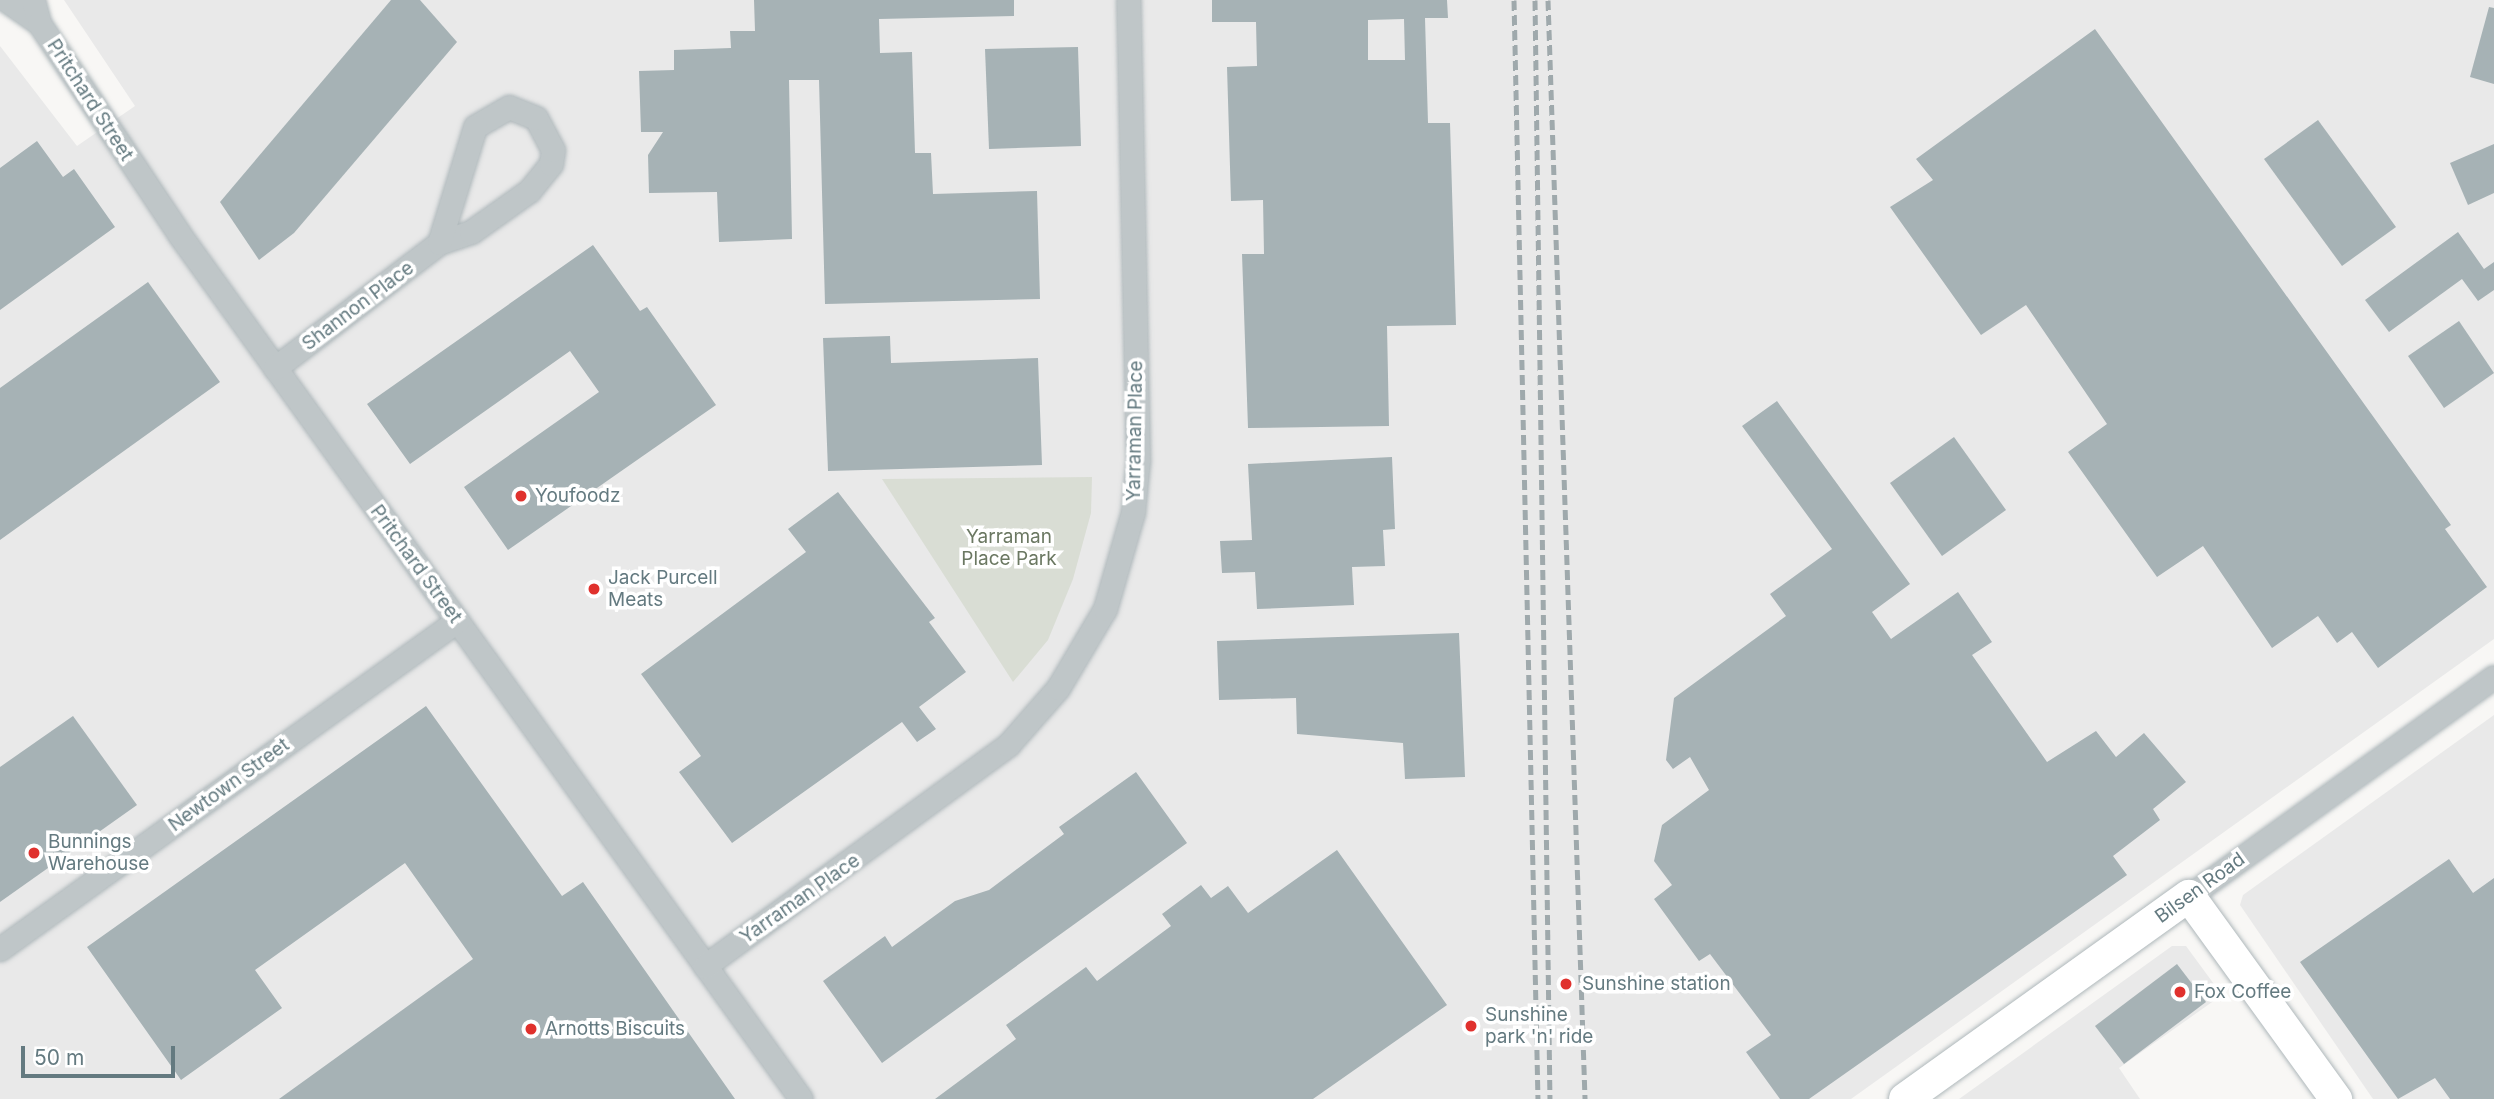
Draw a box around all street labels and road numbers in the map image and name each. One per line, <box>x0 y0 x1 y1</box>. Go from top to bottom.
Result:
street label: Pritchard Street <box>42 35 138 165</box>
street label: Shannon Place <box>298 257 418 355</box>
street label: Yarraman Place <box>1122 360 1148 502</box>
street label: Pritchard Street <box>366 501 466 627</box>
street label: Newtown Street <box>164 734 294 836</box>
street label: Bilsen Road <box>2151 848 2249 928</box>
street label: Yarraman Place <box>736 849 864 949</box>

